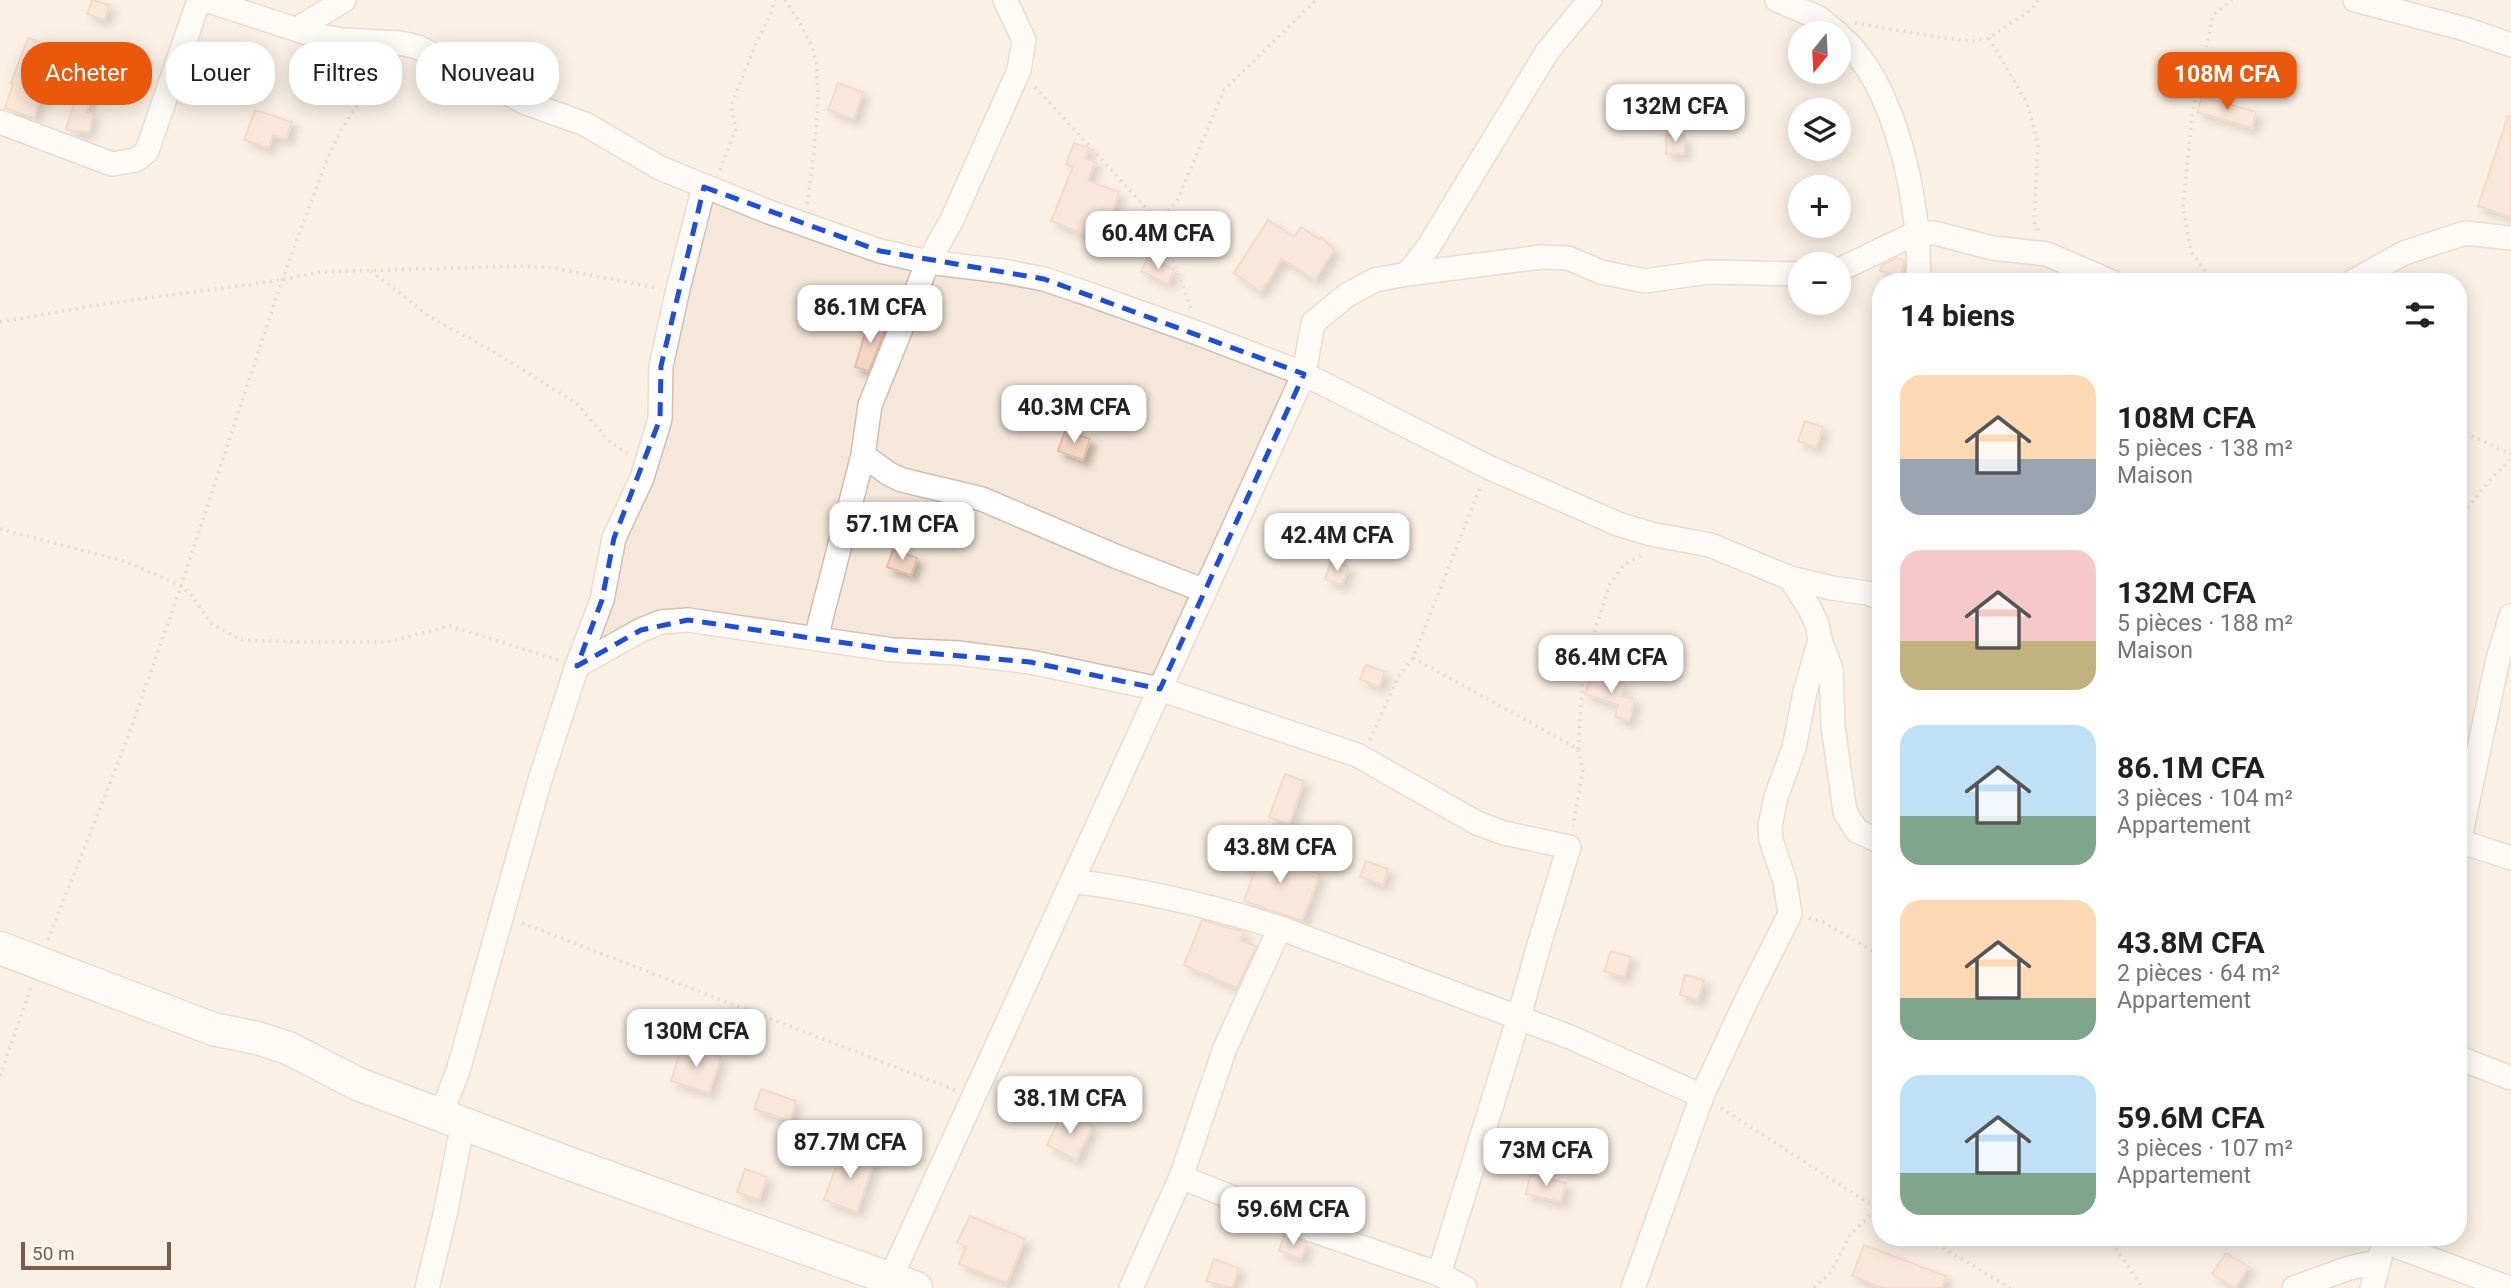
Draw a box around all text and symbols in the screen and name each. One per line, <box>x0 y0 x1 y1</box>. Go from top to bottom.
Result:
north arrow <box>1788 21 1852 84</box>
map controls <box>1788 21 1851 315</box>
chip: Acheter <box>21 42 152 105</box>
chip: Louer <box>166 42 275 105</box>
chip: Filtres <box>289 42 402 105</box>
chip: Nouveau <box>416 42 559 105</box>
pin: 108M CFA <box>2155 52 2299 112</box>
text: 108M CFA <box>2174 61 2280 88</box>
pin: 132M CFA <box>1603 85 1747 144</box>
text: 132M CFA <box>1622 93 1728 120</box>
button: layers <box>1788 98 1851 161</box>
button: + <box>1788 175 1851 238</box>
pin: 60.4M CFA <box>1078 212 1238 271</box>
text: 60.4M CFA <box>1101 220 1215 247</box>
button: − <box>1788 252 1851 315</box>
pin: 86.1M CFA <box>790 286 950 345</box>
text: 86.1M CFA <box>813 294 927 321</box>
icon: filters <box>2401 296 2439 334</box>
text: 14 biens <box>1900 298 2015 333</box>
pin: 40.3M CFA <box>994 386 1154 445</box>
text: 40.3M CFA <box>1017 394 1131 421</box>
text: 108M CFA <box>2117 400 2256 435</box>
icon: home <box>1956 403 2040 487</box>
text: 5 pièces · 138 m² <box>2117 435 2293 462</box>
text: Maison <box>2117 462 2193 489</box>
pin: 57.1M CFA <box>822 503 982 562</box>
text: 57.1M CFA <box>845 511 959 538</box>
pin: 42.4M CFA <box>1257 514 1417 573</box>
text: 42.4M CFA <box>1280 522 1394 549</box>
text: 132M CFA <box>2117 575 2256 610</box>
icon: home <box>1956 578 2040 662</box>
text: 5 pièces · 188 m² <box>2117 610 2293 637</box>
pin: 86.4M CFA <box>1531 636 1691 695</box>
text: Maison <box>2117 637 2193 664</box>
text: 86.4M CFA <box>1554 644 1668 671</box>
text: 86.1M CFA <box>2117 750 2265 785</box>
icon: home <box>1956 753 2040 837</box>
text: 3 pièces · 104 m² <box>2117 785 2293 812</box>
text: Appartement <box>2117 812 2251 839</box>
pin: 43.8M CFA <box>1200 826 1360 885</box>
text: 43.8M CFA <box>1223 834 1337 861</box>
text: 43.8M CFA <box>2117 925 2265 960</box>
icon: home <box>1956 928 2040 1012</box>
text: 2 pièces · 64 m² <box>2117 960 2280 987</box>
text: Appartement <box>2117 987 2251 1014</box>
pin: 130M CFA <box>624 1010 768 1069</box>
text: 130M CFA <box>643 1018 749 1045</box>
pin: 38.1M CFA <box>990 1076 1150 1136</box>
text: 38.1M CFA <box>1013 1085 1127 1112</box>
text: 59.6M CFA <box>2117 1100 2265 1135</box>
icon: home <box>1956 1103 2040 1187</box>
pin: 87.7M CFA <box>770 1120 930 1180</box>
pin: 73M CFA <box>1481 1128 1611 1188</box>
text: 87.7M CFA <box>793 1129 907 1156</box>
text: 3 pièces · 107 m² <box>2117 1135 2293 1162</box>
text: 73M CFA <box>1499 1137 1593 1164</box>
text: Appartement <box>2117 1162 2251 1189</box>
pin: 59.6M CFA <box>1213 1188 1373 1247</box>
text: 59.6M CFA <box>1236 1196 1350 1223</box>
scale bar <box>21 1239 172 1271</box>
text: 50 m <box>32 1242 75 1265</box>

